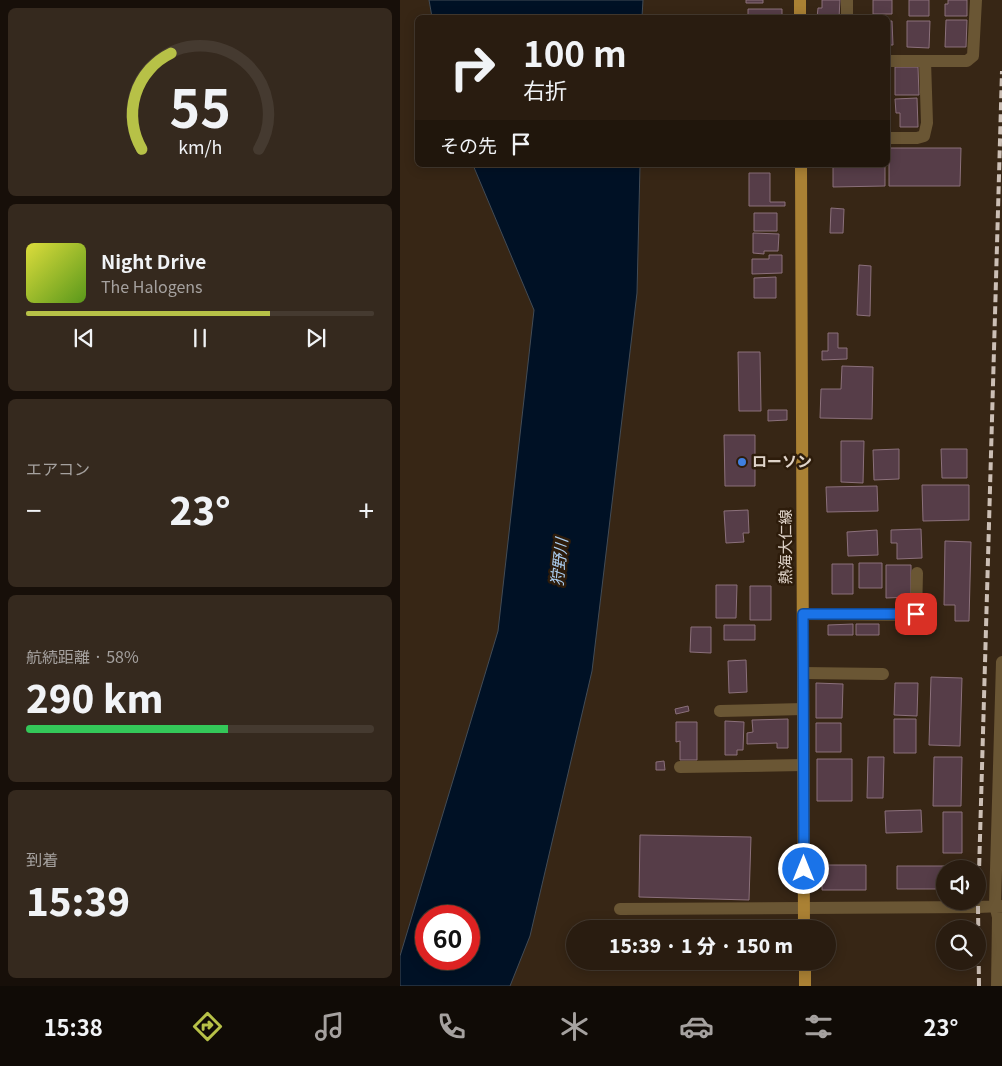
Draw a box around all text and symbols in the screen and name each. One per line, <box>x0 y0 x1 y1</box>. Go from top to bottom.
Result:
text: 100 m <box>523 26 627 77</box>
icon: right <box>440 35 505 100</box>
text: 55 <box>169 68 231 143</box>
text: 右折 <box>523 73 567 105</box>
icon: arrive <box>507 130 535 158</box>
text: その先 <box>440 131 497 158</box>
text: km/h <box>178 133 222 159</box>
text: Night Drive <box>101 247 206 274</box>
text: The Halogens <box>101 274 203 298</box>
icon: previous <box>70 324 98 352</box>
icon: pause <box>186 324 214 352</box>
icon: next <box>302 324 330 352</box>
place label: ローソン <box>752 450 812 471</box>
text: エアコン <box>26 456 90 480</box>
marker: ローソン <box>736 456 748 468</box>
text: 23° <box>169 481 231 536</box>
text: − <box>26 489 42 529</box>
text: + <box>358 489 374 529</box>
street label: 熱海大仁線 <box>774 509 795 585</box>
water label: 狩野川 <box>544 535 573 587</box>
pin <box>895 593 937 635</box>
icon: arrive <box>902 600 930 628</box>
text: 航続距離 · 58% <box>26 644 139 668</box>
text: 290 km <box>26 669 164 724</box>
position arrow <box>777 842 829 894</box>
text: 到着 <box>26 847 58 871</box>
map controls <box>936 860 986 970</box>
button: sound <box>936 860 986 910</box>
text: 15:39 <box>26 872 130 927</box>
speed limit sign: 60 <box>415 905 480 970</box>
button: search <box>936 920 986 970</box>
text: 15:39 · 1 分 · 150 m <box>609 931 793 958</box>
icon: directions <box>190 1009 225 1044</box>
icon: music <box>312 1009 347 1044</box>
icon: phone <box>434 1009 469 1044</box>
icon: climate <box>557 1009 592 1044</box>
icon: car <box>679 1009 714 1044</box>
icon: filters <box>801 1009 836 1044</box>
text: 15:38 <box>44 1010 103 1042</box>
text: 23° <box>923 1010 958 1042</box>

